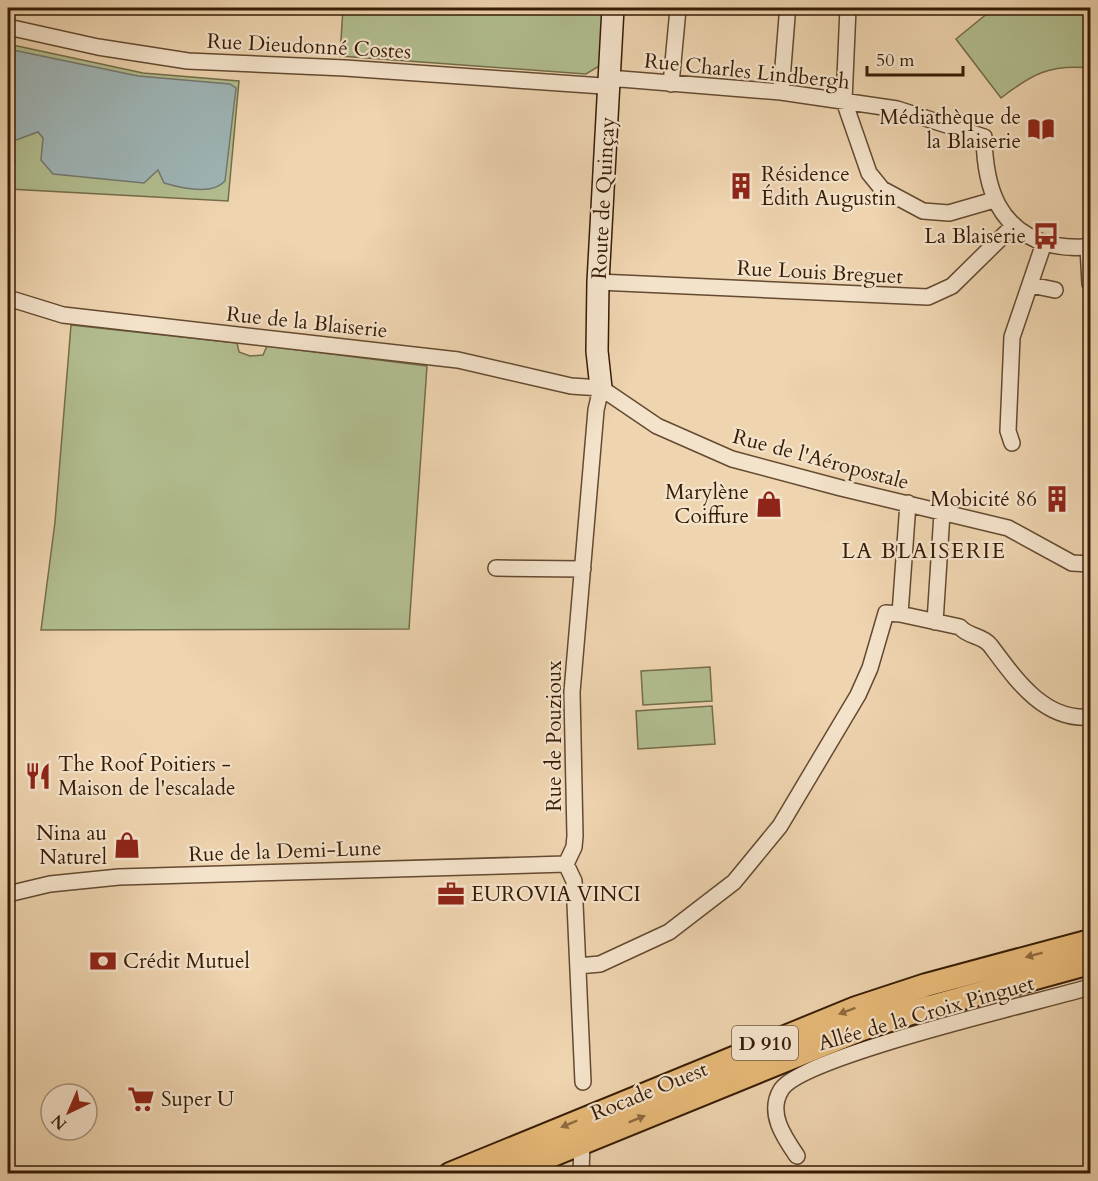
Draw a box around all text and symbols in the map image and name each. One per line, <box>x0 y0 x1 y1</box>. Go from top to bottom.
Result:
street label: Rue Dieudonné Costes <box>206 27 412 66</box>
scale bar <box>867 39 963 77</box>
street label: Rue Charles Lindbergh <box>643 46 852 97</box>
text: 50 m <box>876 48 915 73</box>
place label: Médiathèque de la Blaiserie <box>879 103 1021 156</box>
library icon: Médiathèque de la Blaiserie <box>1026 114 1056 144</box>
street label: Route de Quinçay <box>585 116 622 280</box>
place label: Résidence Édith Augustin <box>761 160 896 213</box>
building icon: Résidence Édith Augustin <box>726 171 756 201</box>
bus stop icon: La Blaiserie <box>1031 221 1061 251</box>
place label: La Blaiserie <box>924 222 1026 251</box>
street label: Rue Louis Breguet <box>736 254 904 291</box>
street label: Rue de la Blaiserie <box>225 300 389 345</box>
street label: Rue de l'Aéropostale <box>730 422 912 497</box>
place label: Marylène Coiffure <box>665 478 749 531</box>
building icon: Mobicité 86 <box>1042 484 1072 514</box>
place label: Mobicité 86 <box>930 485 1037 514</box>
shop icon: Marylène Coiffure <box>754 489 784 519</box>
district label: LA BLAISERIE <box>841 536 1007 566</box>
street label: Rue de Pouzioux <box>540 660 569 812</box>
place label: The Roof Poitiers - Maison de l'escalade <box>58 750 236 803</box>
restaurant icon: The Roof Poitiers - Maison de l'escalade <box>23 761 53 791</box>
place label: Nina au Naturel <box>36 819 107 872</box>
shop icon: Nina au Naturel <box>112 830 142 860</box>
street label: Rue de la Demi-Lune <box>188 834 382 869</box>
office icon: EUROVIA VINCI <box>436 879 466 909</box>
place label: EUROVIA VINCI <box>471 880 641 909</box>
bank icon: Crédit Mutuel <box>88 946 118 976</box>
place label: Crédit Mutuel <box>123 947 250 976</box>
one-way arrow <box>1025 951 1043 961</box>
street label: Allée de la Croix Pinguet <box>815 969 1038 1058</box>
one-way arrow <box>838 1007 856 1016</box>
road number: D 910 <box>732 1026 798 1060</box>
street label: Rocade Ouest <box>586 1055 712 1128</box>
north arrow <box>39 1082 99 1142</box>
supermarket icon: Super U <box>126 1084 156 1114</box>
place label: Super U <box>161 1085 234 1114</box>
text: N <box>47 1109 72 1135</box>
one-way arrow <box>629 1114 647 1124</box>
one-way arrow <box>560 1120 578 1129</box>

